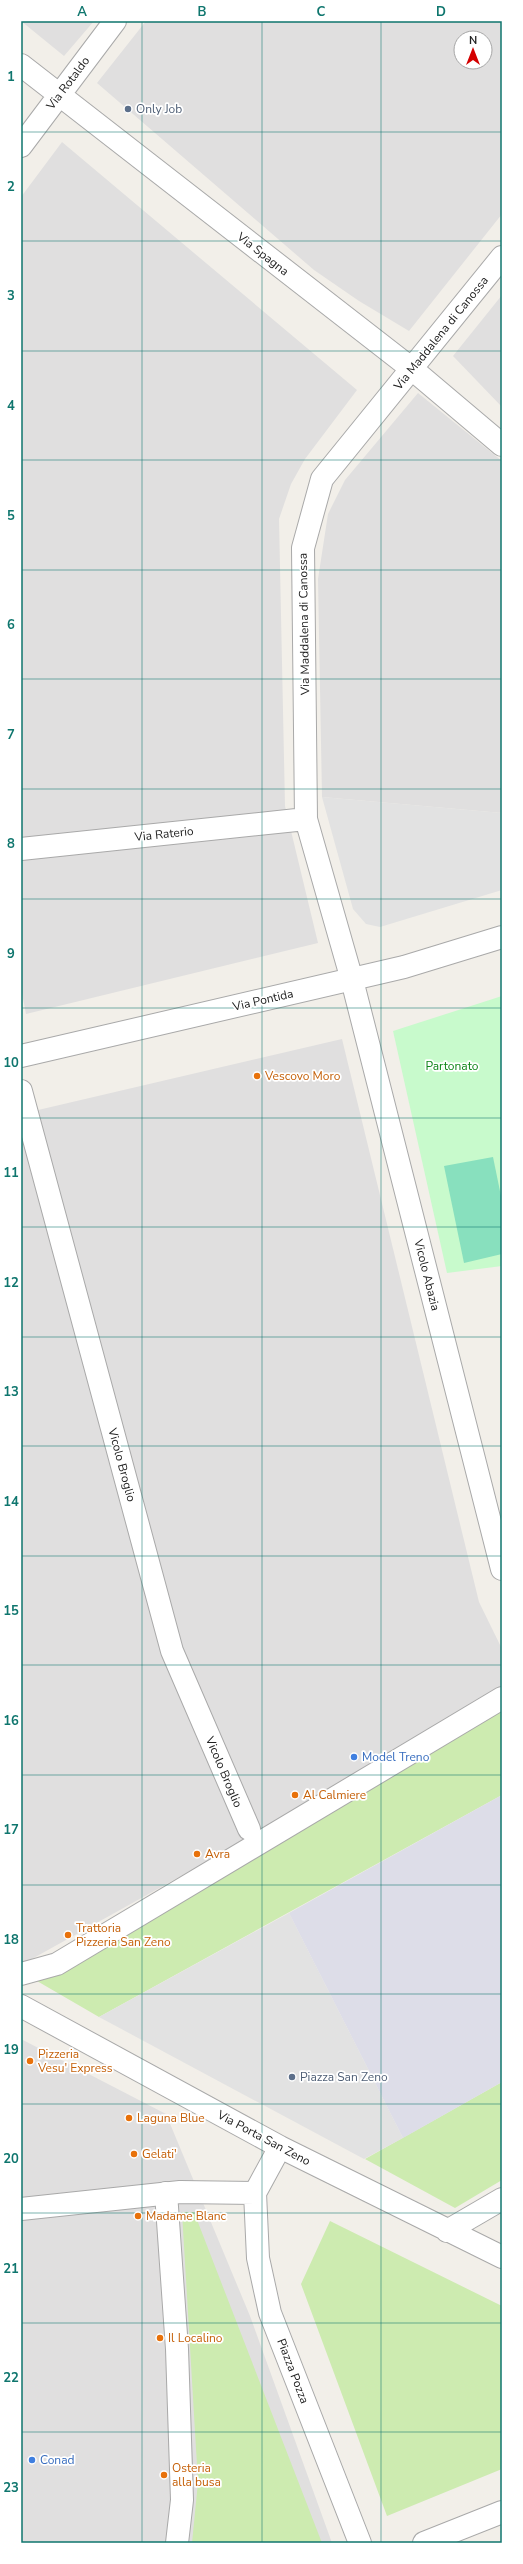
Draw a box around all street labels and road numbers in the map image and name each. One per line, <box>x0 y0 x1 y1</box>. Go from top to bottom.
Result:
street label: Via Rotaldo <box>42 53 93 114</box>
street label: Via Spagna <box>233 228 292 279</box>
street label: Via Maddalena di Canossa <box>389 273 492 394</box>
street label: Via Maddalena di Canossa <box>295 553 313 696</box>
street label: Via Raterio <box>133 823 195 845</box>
street label: Via Pontida <box>230 985 295 1015</box>
street label: Vicolo Abazia <box>410 1237 444 1312</box>
street label: Vicolo Broglio <box>104 1426 140 1504</box>
street label: Vicolo Broglio <box>202 1733 246 1810</box>
street label: Via Porta San Zeno <box>214 2106 314 2169</box>
street label: Piazza Pozza <box>273 2336 313 2406</box>

